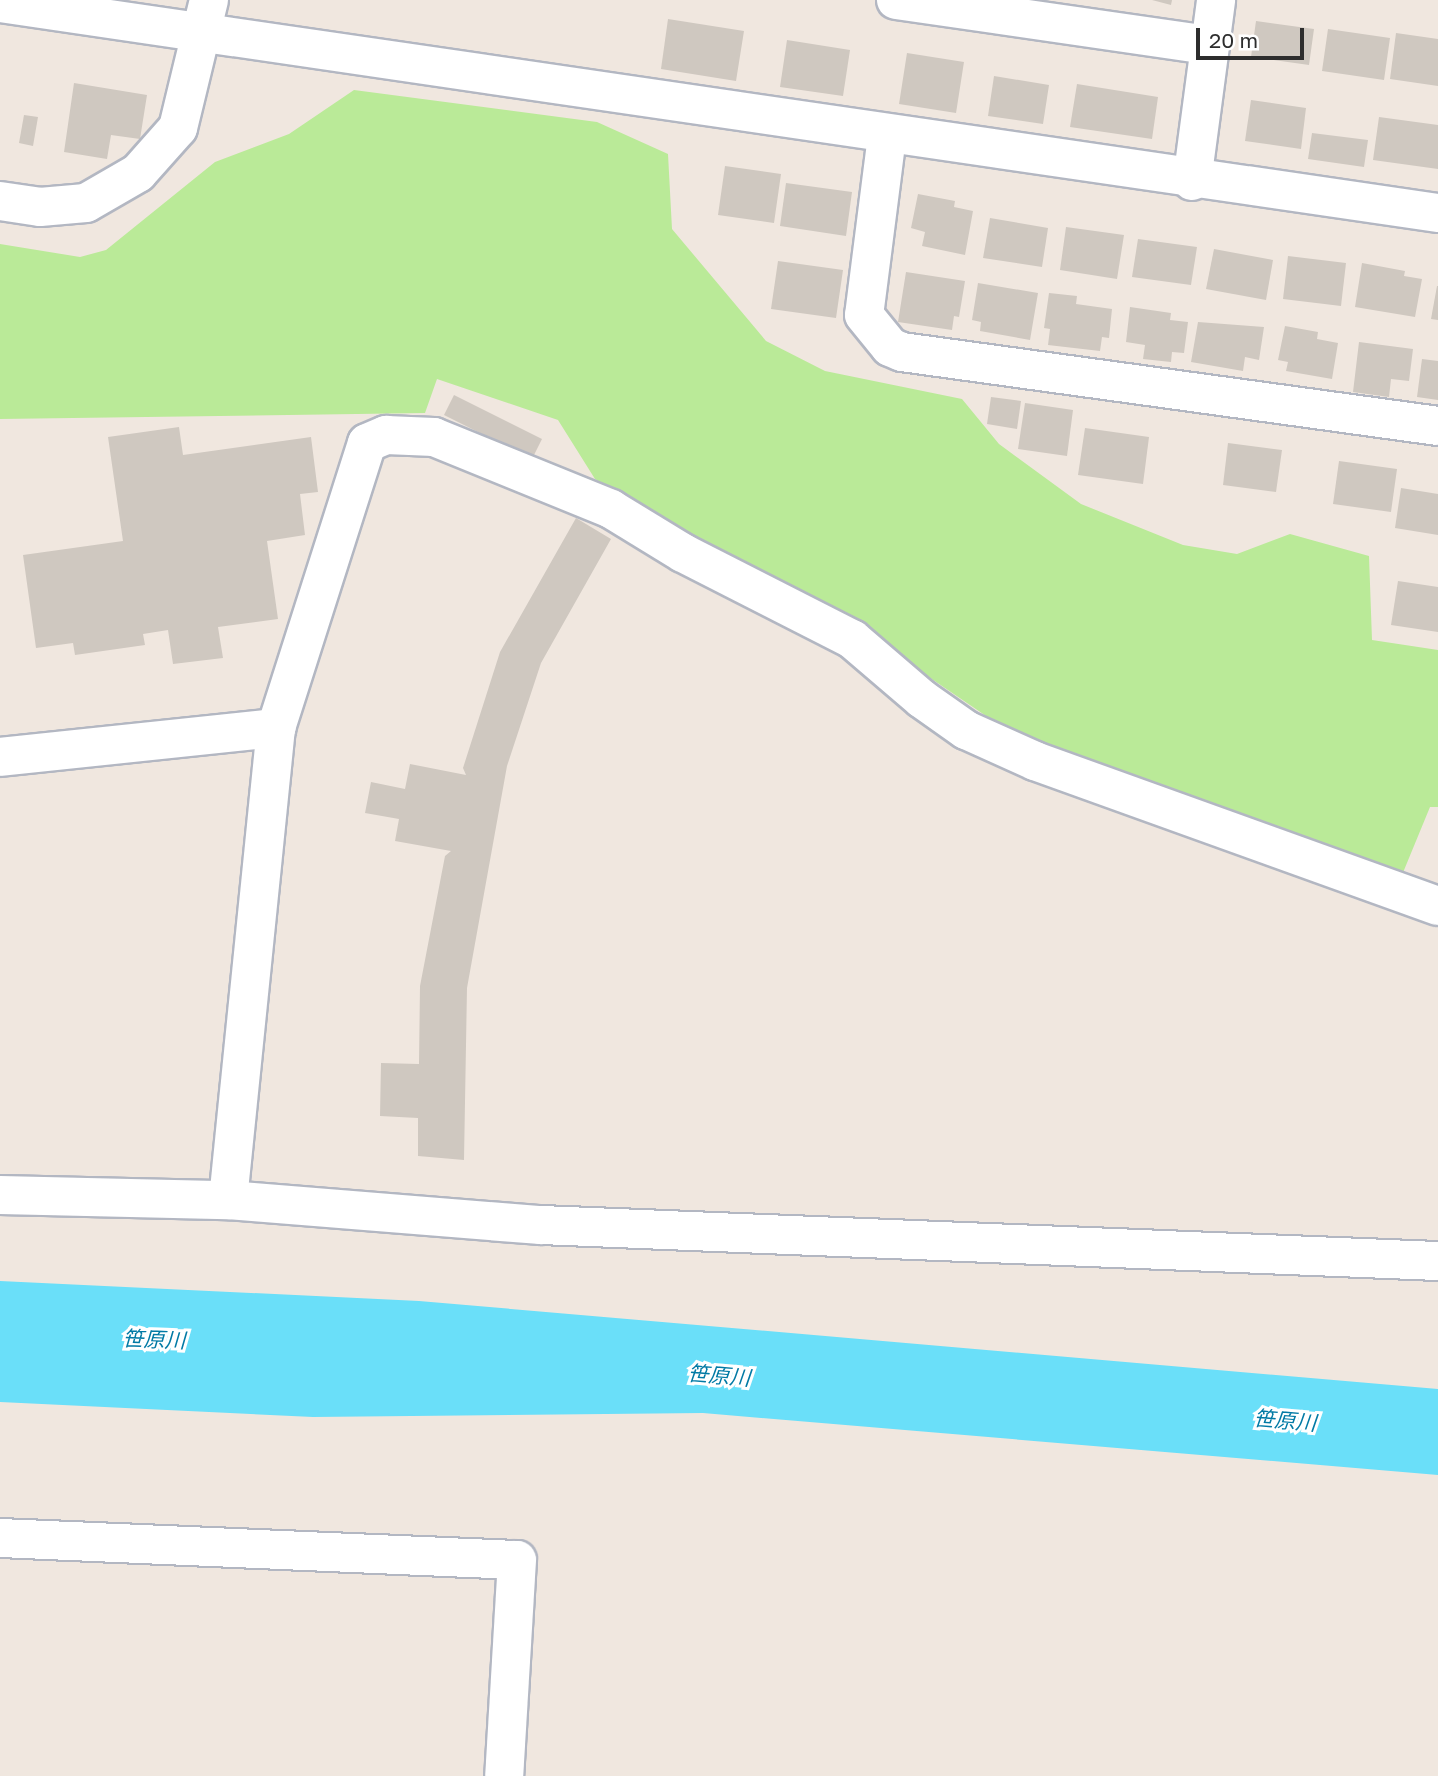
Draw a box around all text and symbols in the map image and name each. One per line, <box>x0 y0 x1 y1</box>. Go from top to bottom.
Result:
scale bar <box>1200 14 1308 58</box>
text: 20 m <box>1209 27 1258 53</box>
water label: 笹原川 <box>122 1325 186 1353</box>
water label: 笹原川 <box>687 1360 751 1390</box>
water label: 笹原川 <box>1253 1405 1317 1435</box>

